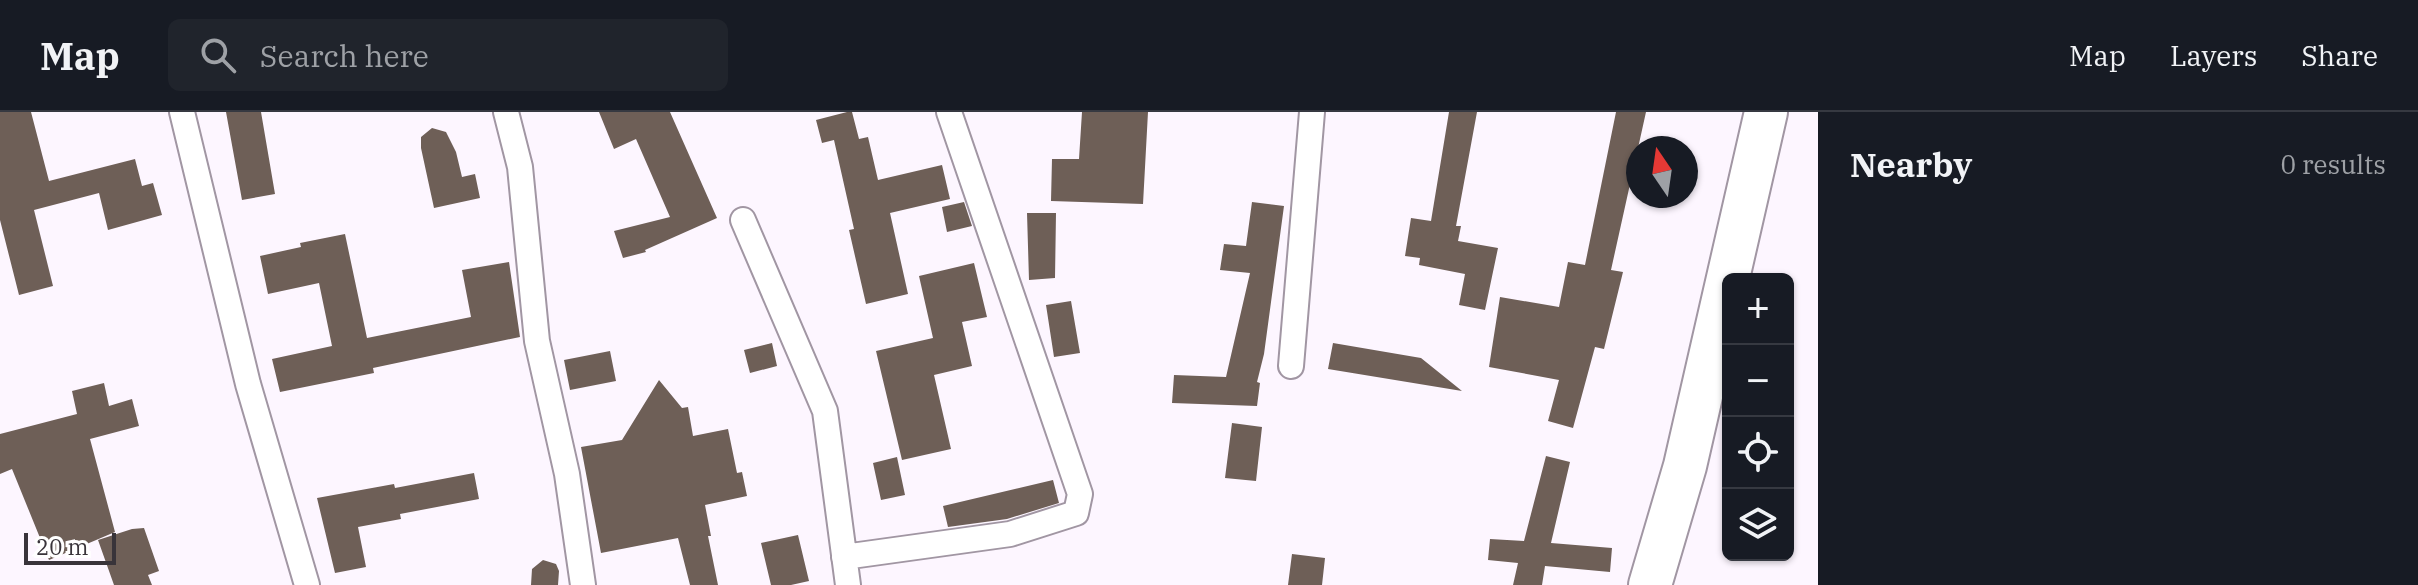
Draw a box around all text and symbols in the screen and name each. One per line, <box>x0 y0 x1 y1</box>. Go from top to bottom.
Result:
search box <box>168 19 728 91</box>
text: Map <box>40 31 120 80</box>
icon: search <box>196 33 240 77</box>
text: Search here <box>260 36 429 75</box>
text: Map <box>2069 37 2126 74</box>
text: Layers <box>2170 37 2257 74</box>
text: Share <box>2301 37 2378 74</box>
north arrow <box>1626 136 1698 208</box>
text: Nearby <box>1850 142 1972 186</box>
text: 0 results <box>2280 147 2386 181</box>
map controls <box>1722 273 1794 561</box>
button: + <box>1722 273 1794 345</box>
button: − <box>1722 345 1794 417</box>
button: locate <box>1722 417 1794 489</box>
button: layers <box>1722 489 1794 561</box>
scale bar <box>24 529 116 565</box>
text: 20 m <box>36 532 88 561</box>

